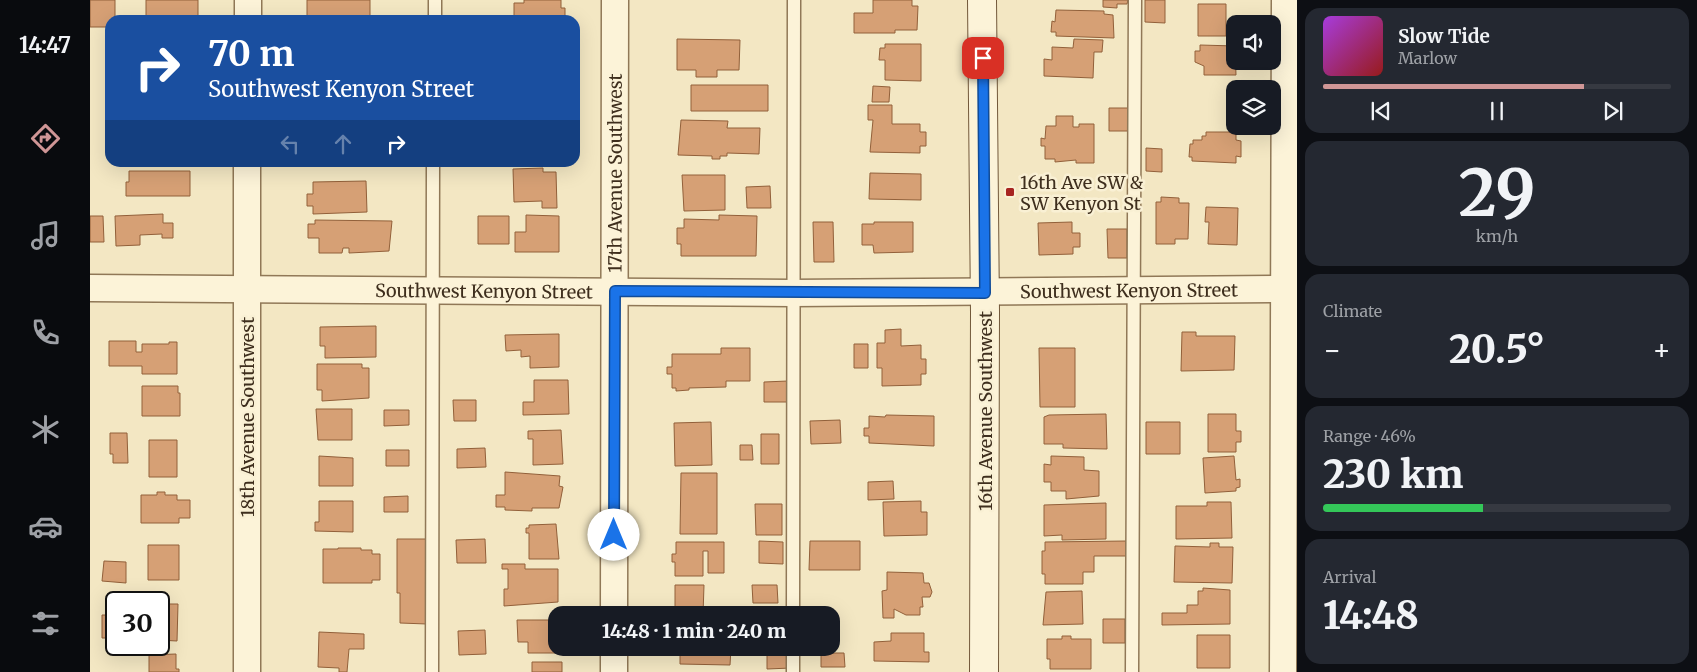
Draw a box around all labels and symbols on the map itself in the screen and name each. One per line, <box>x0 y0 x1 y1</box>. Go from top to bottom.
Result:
pin <box>962 37 1004 79</box>
street label: 17th Avenue Southwest <box>603 73 626 273</box>
place label: 16th Ave SW & SW Kenyon St <box>1020 171 1143 215</box>
marker: 16th Ave SW & SW Kenyon St <box>1004 186 1016 198</box>
street label: Southwest Kenyon Street <box>1020 278 1238 303</box>
street label: Southwest Kenyon Street <box>375 279 593 303</box>
street label: 16th Avenue Southwest <box>974 311 997 511</box>
street label: 18th Avenue Southwest <box>236 317 259 517</box>
position arrow <box>587 508 639 560</box>
speed limit sign: 30 <box>105 591 170 656</box>

